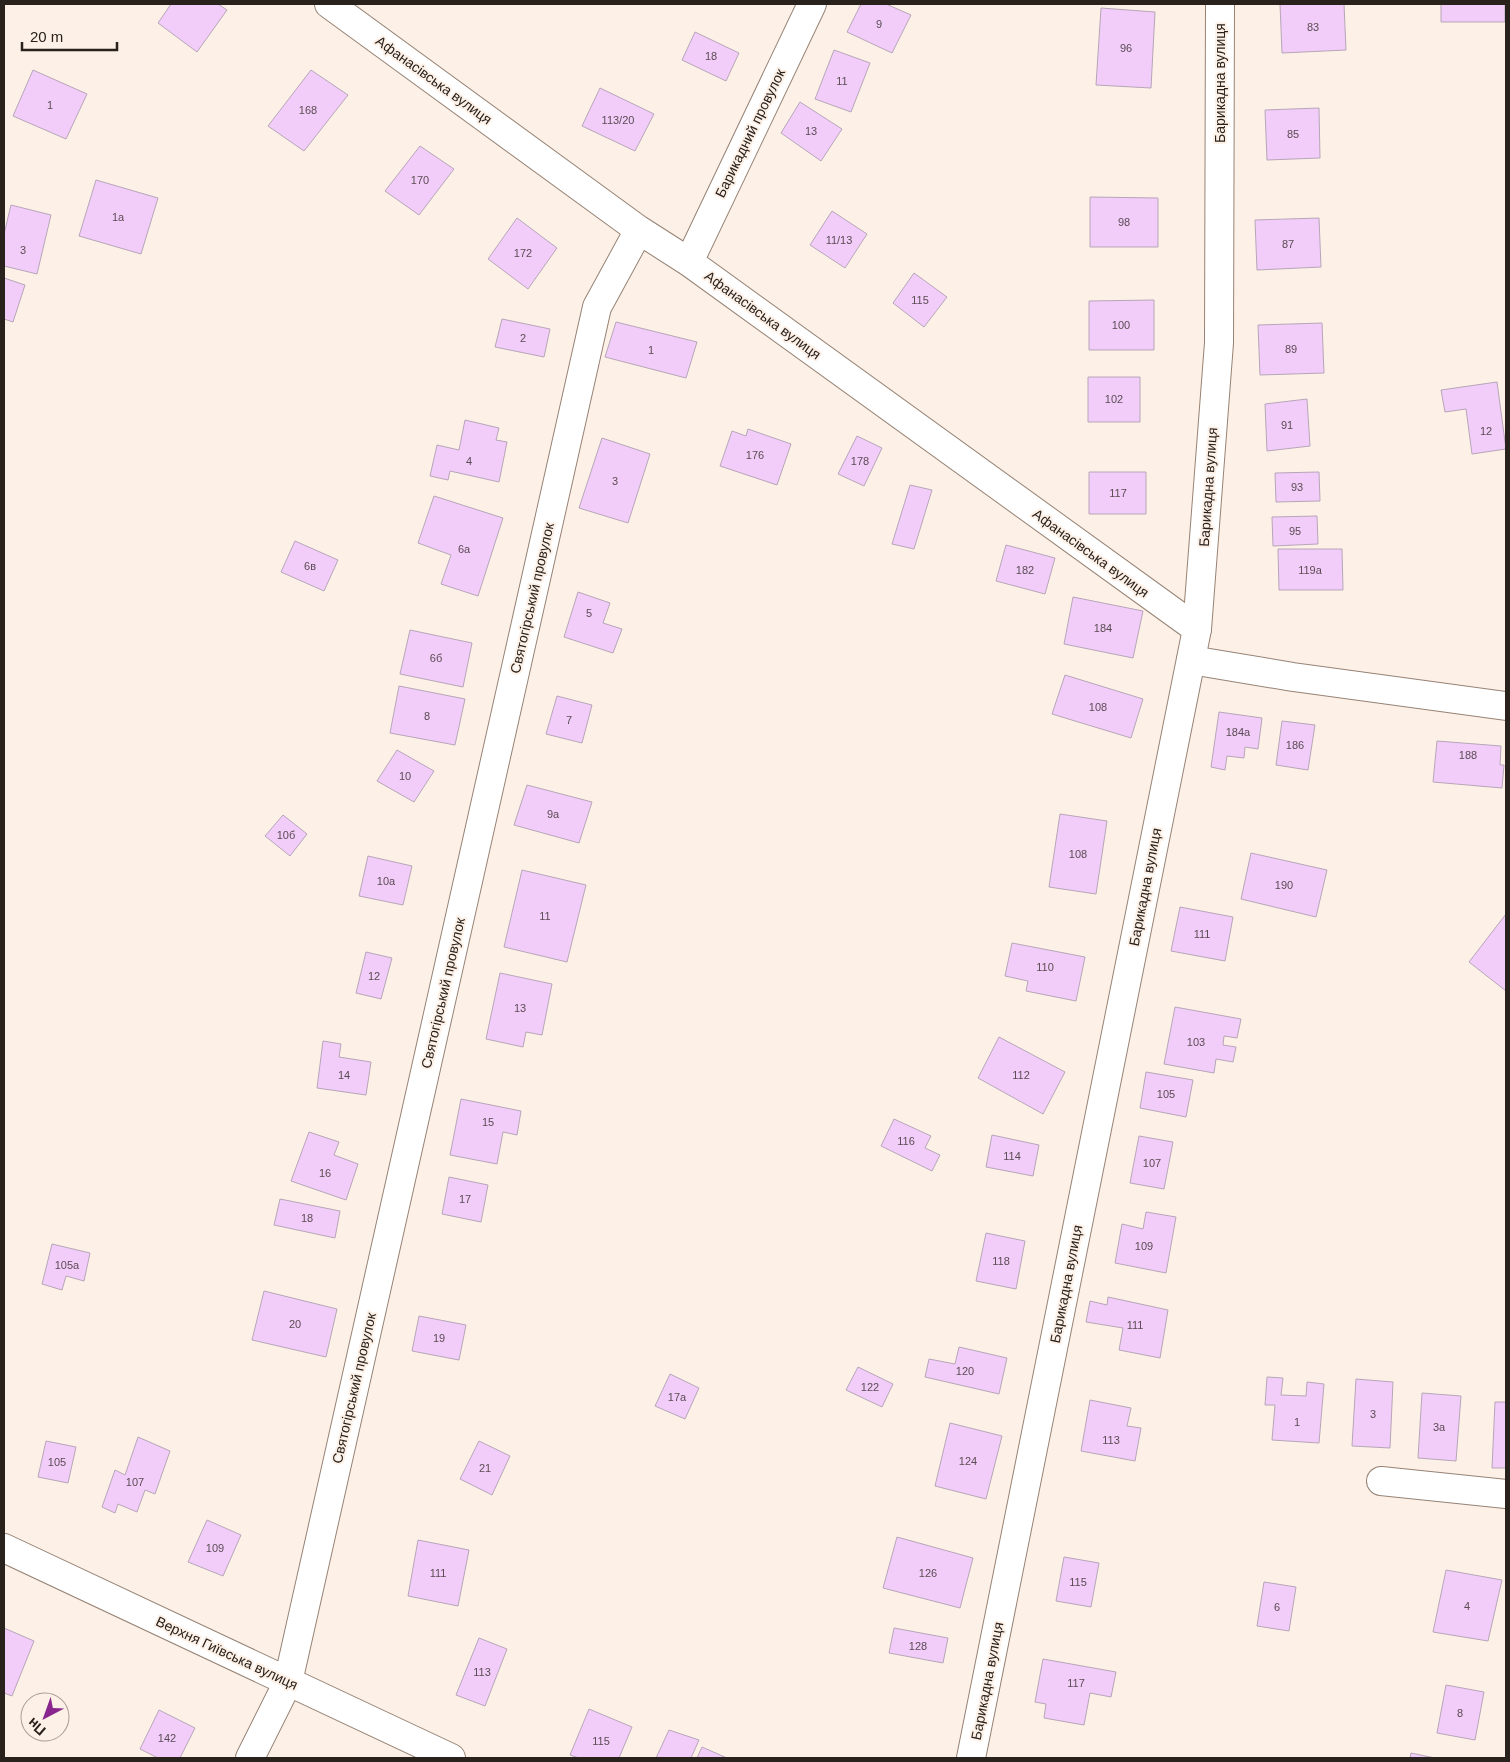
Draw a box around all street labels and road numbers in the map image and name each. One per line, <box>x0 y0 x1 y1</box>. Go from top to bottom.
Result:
street label: Барикадна вулиця <box>1212 23 1228 143</box>
street label: Афанасівська вулиця <box>373 33 495 127</box>
street label: Барикадний провулок <box>712 65 789 200</box>
street label: Афанасівська вулиця <box>702 268 824 362</box>
street label: Барикадна вулиця <box>1196 427 1220 547</box>
street label: Афанасівська вулиця <box>1030 506 1152 600</box>
street label: Святогірський провулок <box>507 520 557 675</box>
street label: Барикадна вулиця <box>1126 827 1164 947</box>
street label: Святогірський провулок <box>418 915 468 1070</box>
street label: Барикадна вулиця <box>1047 1224 1085 1344</box>
street label: Святогірський провулок <box>329 1310 379 1465</box>
street label: Верхня Гиївська вулиця <box>154 1613 300 1693</box>
street label: Барикадна вулиця <box>968 1621 1006 1741</box>

